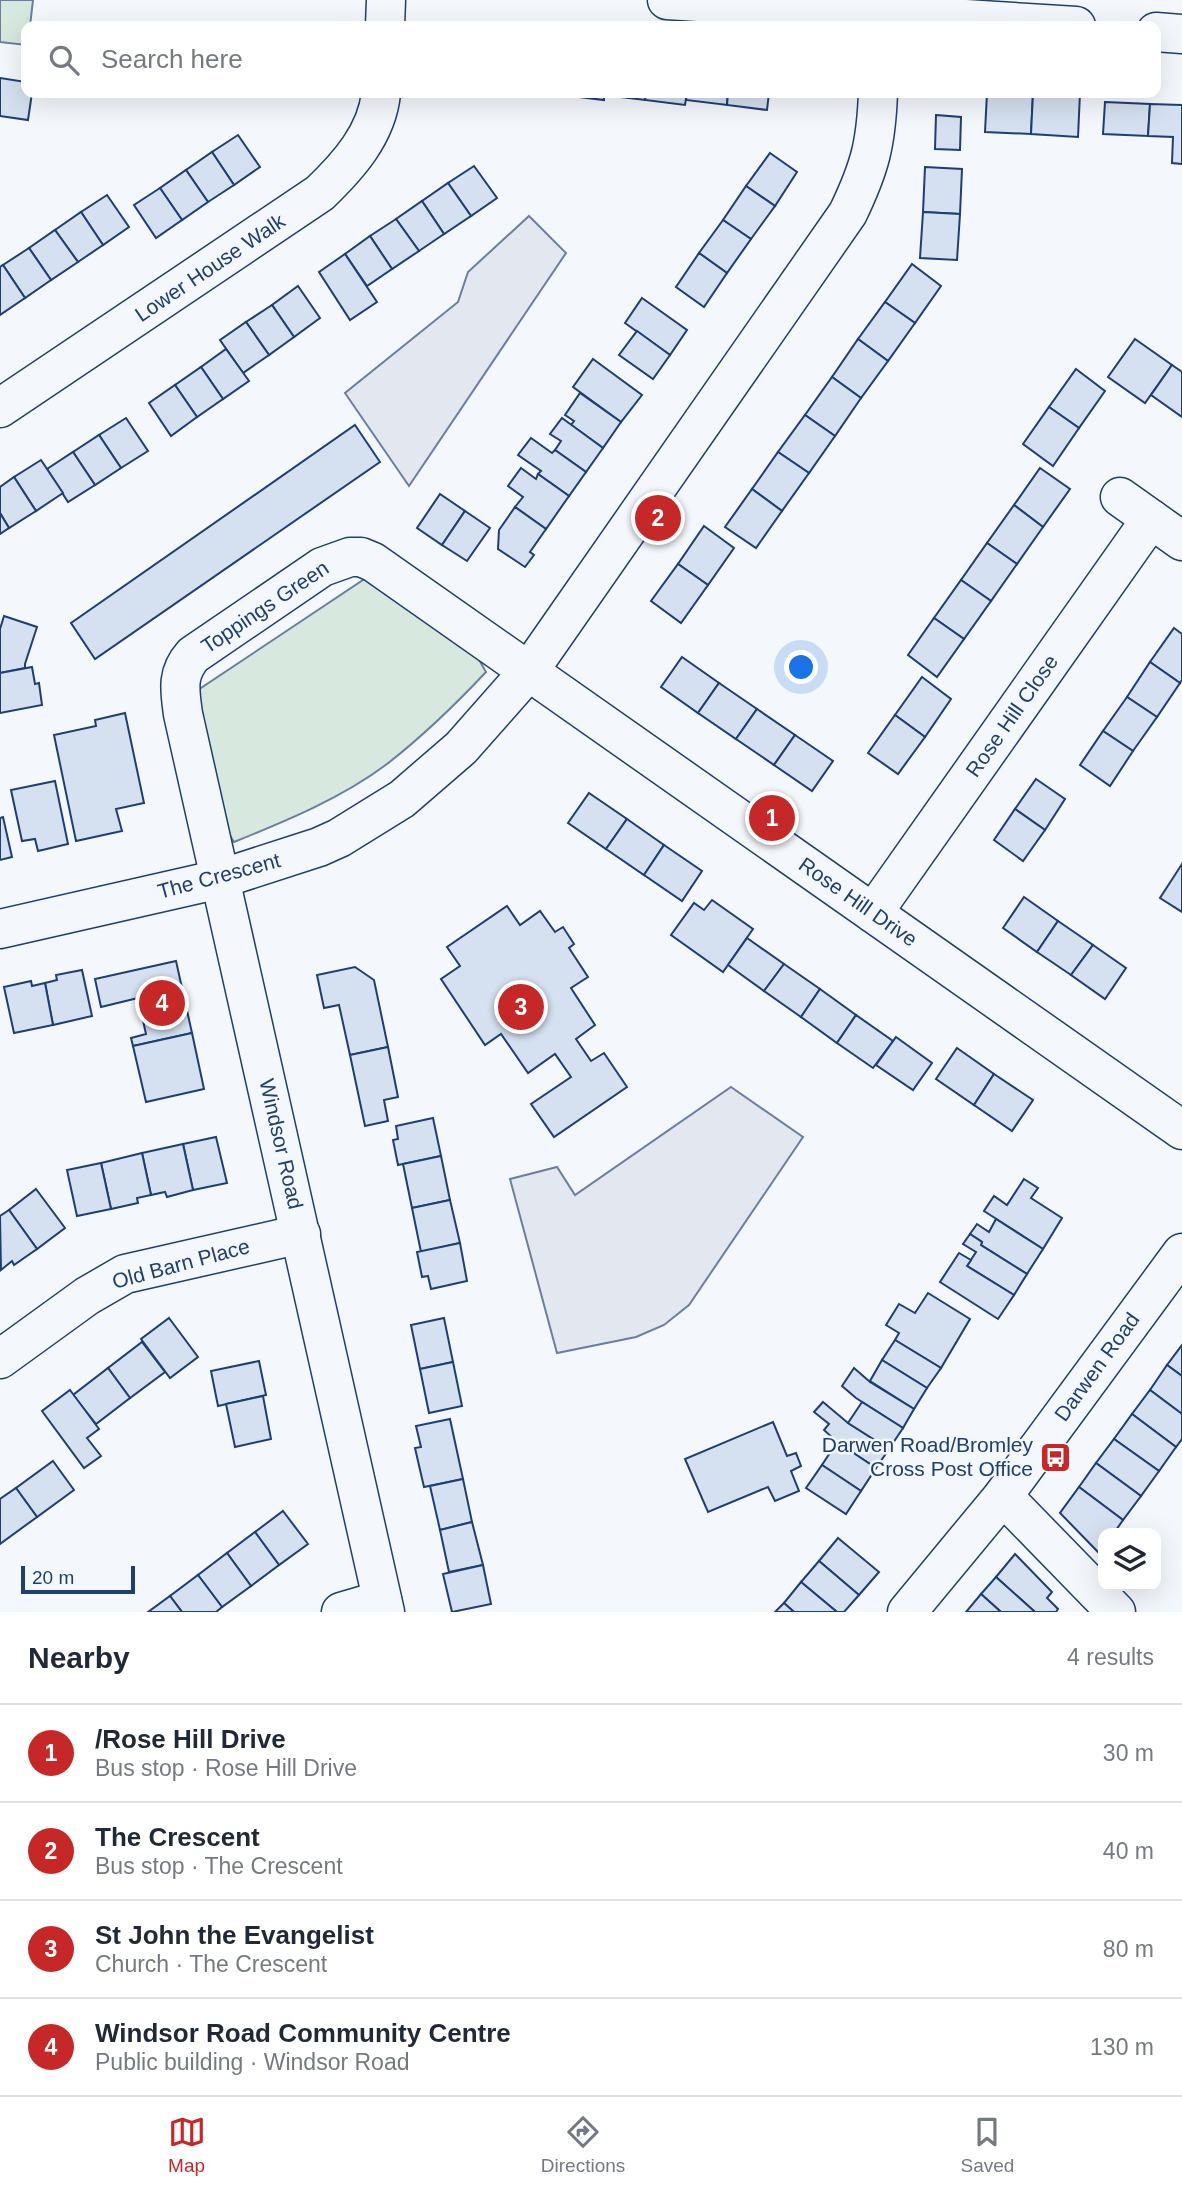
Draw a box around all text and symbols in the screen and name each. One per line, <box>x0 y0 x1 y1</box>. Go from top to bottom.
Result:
search box <box>21 21 1161 98</box>
icon: search <box>45 41 83 79</box>
text: Search here <box>101 44 243 74</box>
street label: Lower House Walk <box>131 209 289 326</box>
pin: 2 <box>635 492 681 544</box>
street label: Toppings Green <box>197 556 333 658</box>
your location <box>784 650 818 684</box>
street label: Rose Hill Close <box>961 650 1062 781</box>
pin: 1 <box>749 792 795 844</box>
street label: The Crescent <box>155 848 283 903</box>
street label: Rose Hill Drive <box>795 852 922 951</box>
pin: 4 <box>139 977 185 1029</box>
pin: 3 <box>498 981 544 1033</box>
street label: Windsor Road <box>255 1076 308 1211</box>
street label: Old Barn Place <box>110 1234 252 1293</box>
street label: Darwen Road <box>1050 1308 1144 1425</box>
place label: Darwen Road/Bromley Cross Post Office <box>822 1433 1033 1480</box>
bus stop icon: Darwen Road/Bromley Cross Post Office <box>1039 1440 1073 1474</box>
map controls <box>1098 1528 1161 1591</box>
button: layers <box>1098 1528 1161 1591</box>
scale bar <box>21 1563 135 1595</box>
text: 20 m <box>32 1567 74 1588</box>
text: Nearby <box>28 1641 130 1674</box>
text: 4 results <box>1067 1644 1154 1670</box>
text: /Rose Hill Drive <box>95 1724 286 1754</box>
text: 1 <box>45 1740 57 1766</box>
text: 30 m <box>1103 1740 1154 1766</box>
text: Bus stop · Rose Hill Drive <box>95 1755 357 1781</box>
text: The Crescent <box>95 1822 260 1852</box>
text: 2 <box>45 1838 57 1864</box>
text: 40 m <box>1103 1838 1154 1864</box>
text: Bus stop · The Crescent <box>95 1853 343 1879</box>
text: St John the Evangelist <box>95 1920 374 1950</box>
text: 3 <box>45 1936 57 1962</box>
text: 80 m <box>1103 1936 1154 1962</box>
text: Church · The Crescent <box>95 1951 327 1977</box>
text: Windsor Road Community Centre <box>95 2018 511 2048</box>
text: 4 <box>45 2034 57 2060</box>
text: 130 m <box>1090 2034 1154 2060</box>
text: Public building · Windsor Road <box>95 2049 410 2075</box>
tab: Map <box>168 2113 206 2177</box>
tab: Directions <box>541 2113 625 2177</box>
tab: Saved <box>960 2113 1014 2177</box>

